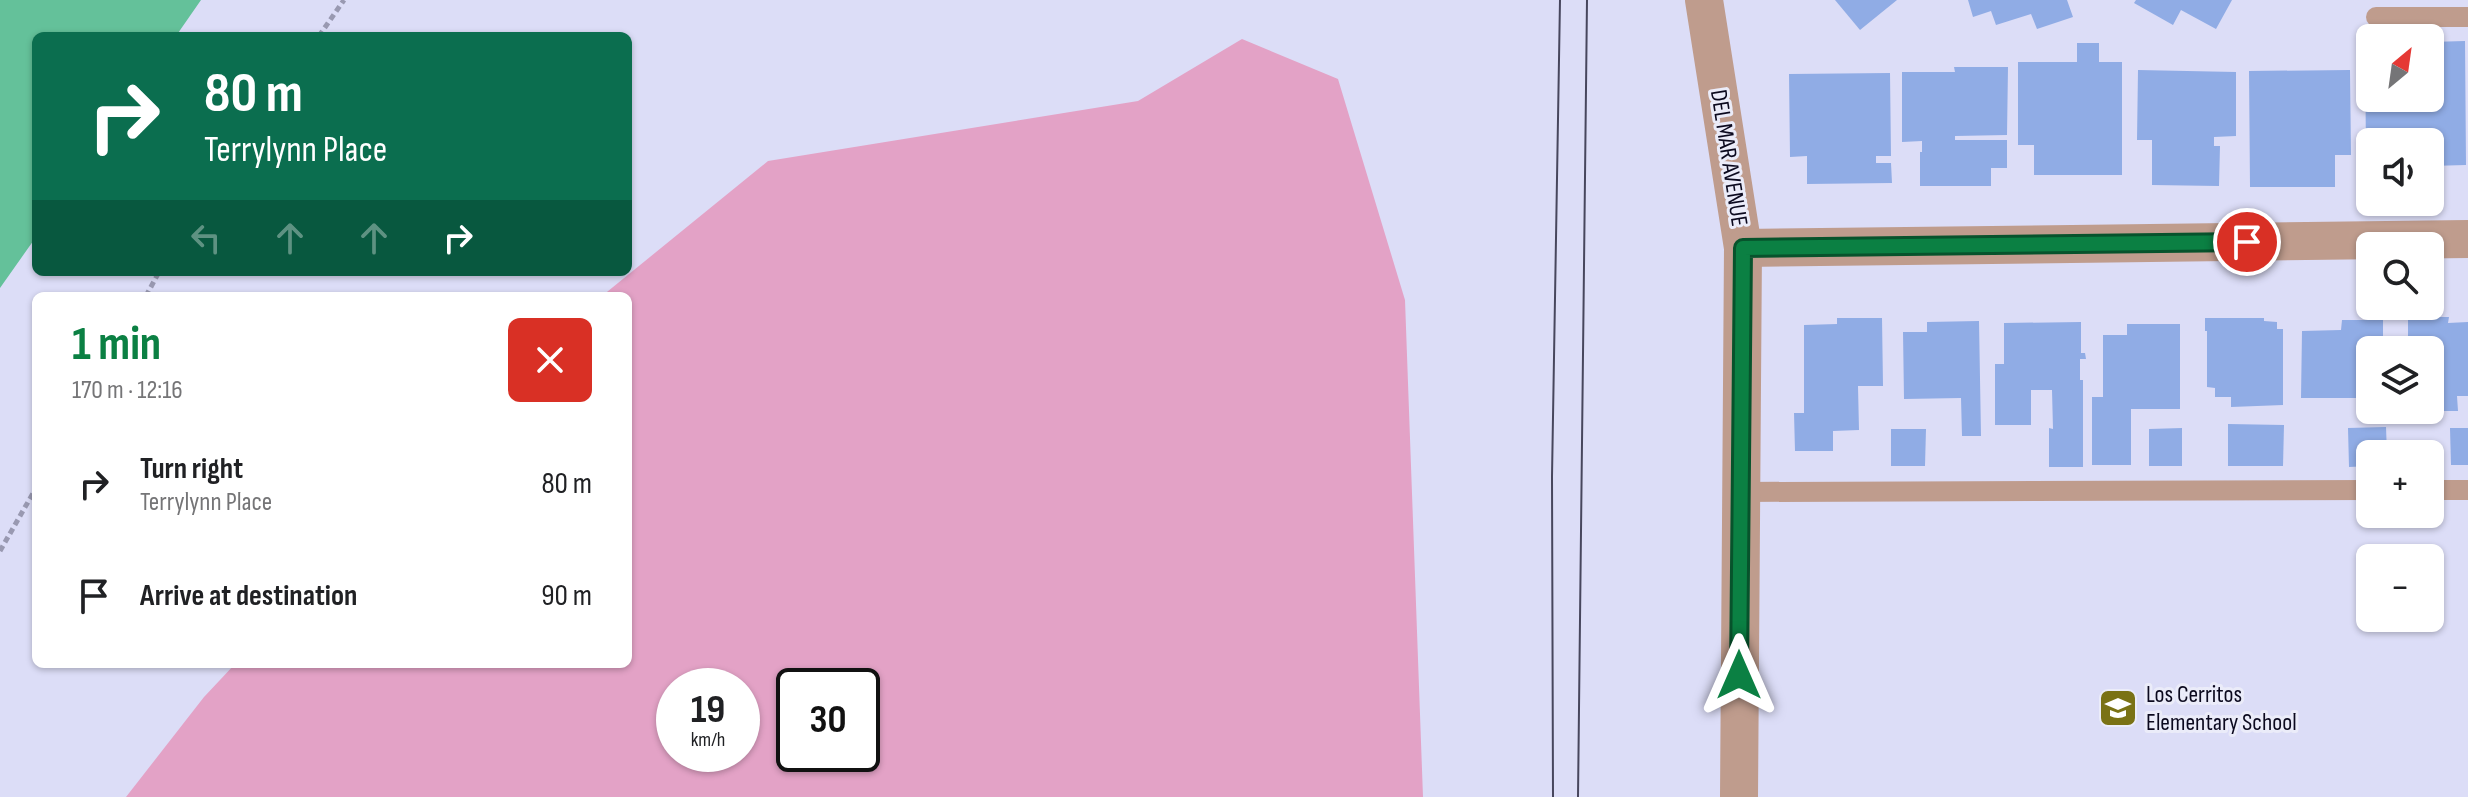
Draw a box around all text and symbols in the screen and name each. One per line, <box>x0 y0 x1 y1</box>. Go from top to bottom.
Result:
north arrow <box>2356 24 2444 112</box>
map controls <box>2356 24 2444 632</box>
text: 80 m <box>204 61 303 128</box>
icon: right <box>72 64 176 168</box>
street label: DEL MAR AVENUE <box>1704 88 1754 228</box>
button: sound <box>2356 128 2444 216</box>
text: Terrylynn Place <box>204 129 387 172</box>
pin <box>2213 208 2281 276</box>
icon: left <box>184 216 228 260</box>
icon: ahead <box>268 216 312 260</box>
icon: ahead <box>352 216 396 260</box>
icon: right <box>436 216 480 260</box>
icon: arrive <box>2225 220 2269 264</box>
button: search <box>2356 232 2444 320</box>
text: 1 min <box>72 316 161 373</box>
button: close <box>508 318 592 402</box>
button: layers <box>2356 336 2444 424</box>
text: 170 m · 12:16 <box>72 375 183 406</box>
button: + <box>2356 440 2444 528</box>
text: Turn right <box>140 451 243 487</box>
icon: right <box>72 462 116 506</box>
text: 80 m <box>541 466 592 502</box>
text: Terrylynn Place <box>140 487 272 518</box>
button: − <box>2356 544 2444 632</box>
icon: arrive <box>72 574 116 618</box>
text: Arrive at destination <box>140 578 357 614</box>
text: 90 m <box>541 578 592 614</box>
position arrow <box>1697 633 1781 717</box>
speed limit sign: 30 <box>776 668 880 772</box>
place label: Los Cerritos Elementary School <box>2146 680 2297 737</box>
text: 19 <box>691 686 725 734</box>
school or university icon: Los Cerritos Elementary School <box>2097 687 2139 729</box>
text: km/h <box>691 728 725 752</box>

